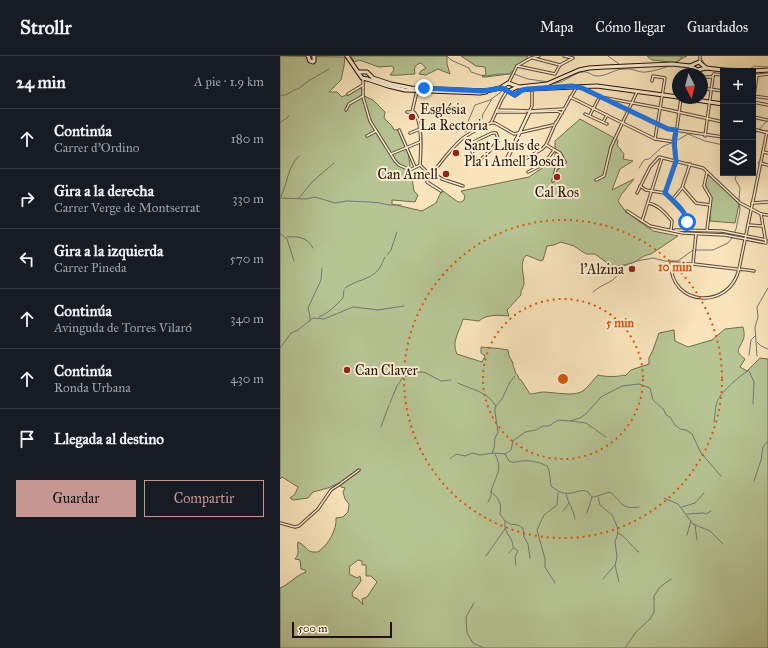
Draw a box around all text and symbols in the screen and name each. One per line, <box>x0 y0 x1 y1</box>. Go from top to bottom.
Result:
text: Strollr <box>20 16 72 39</box>
text: Mapa <box>540 19 573 36</box>
text: Cómo llegar <box>595 19 665 36</box>
text: Guardados <box>687 19 748 36</box>
north arrow <box>672 68 708 104</box>
map controls <box>720 68 756 176</box>
button: + <box>720 68 756 104</box>
text: 24 min <box>16 72 66 93</box>
text: A pie · 1.9 km <box>194 74 264 90</box>
route end <box>415 79 433 97</box>
place label: Església La Rectoria <box>420 101 488 134</box>
button: − <box>720 104 756 140</box>
marker: Església La Rectoria <box>407 112 417 122</box>
text: Continúa <box>54 122 112 140</box>
icon: ahead <box>16 128 38 150</box>
text: 180 m <box>231 131 264 147</box>
place label: Sant Lluís de Pla i Amell Bosch <box>464 137 565 170</box>
text: Carrer d'Ordino <box>54 140 139 156</box>
button: layers <box>720 140 756 176</box>
marker: Sant Lluís de Pla i Amell Bosch <box>451 148 461 158</box>
place label: Can Amell <box>377 166 438 183</box>
marker: Can Amell <box>441 169 451 179</box>
marker: Cal Ros <box>552 172 562 182</box>
text: Gira a la derecha <box>54 182 154 200</box>
place label: Cal Ros <box>535 184 579 201</box>
icon: right <box>16 188 38 210</box>
text: 330 m <box>232 191 264 207</box>
text: Carrer Verge de Montserrat <box>54 200 200 216</box>
route start <box>678 213 696 231</box>
text: Gira a la izquierda <box>54 242 163 260</box>
icon: left <box>16 248 38 270</box>
text: 570 m <box>230 251 264 267</box>
text: Carrer Pineda <box>54 260 127 276</box>
text: 10 min <box>658 260 693 274</box>
place label: l'Alzina <box>580 261 624 278</box>
marker: l'Alzina <box>627 264 637 274</box>
text: Continúa <box>54 302 112 320</box>
icon: ahead <box>16 308 38 330</box>
text: 340 m <box>230 311 264 327</box>
text: 5 min <box>606 316 635 330</box>
text: Avinguda de Torres Vilaró <box>54 320 192 336</box>
text: Continúa <box>54 362 112 380</box>
place label: Can Claver <box>355 362 419 379</box>
marker: Can Claver <box>342 365 352 375</box>
icon: ahead <box>16 368 38 390</box>
text: 430 m <box>230 371 264 387</box>
centre of rings <box>556 372 570 386</box>
text: Ronda Urbana <box>54 380 131 396</box>
icon: arrive <box>16 428 38 450</box>
text: Llegada al destino <box>54 430 164 448</box>
button: Guardar <box>16 480 136 517</box>
button: Compartir <box>144 480 264 517</box>
scale bar <box>292 620 392 639</box>
text: 500 m <box>298 622 328 635</box>

